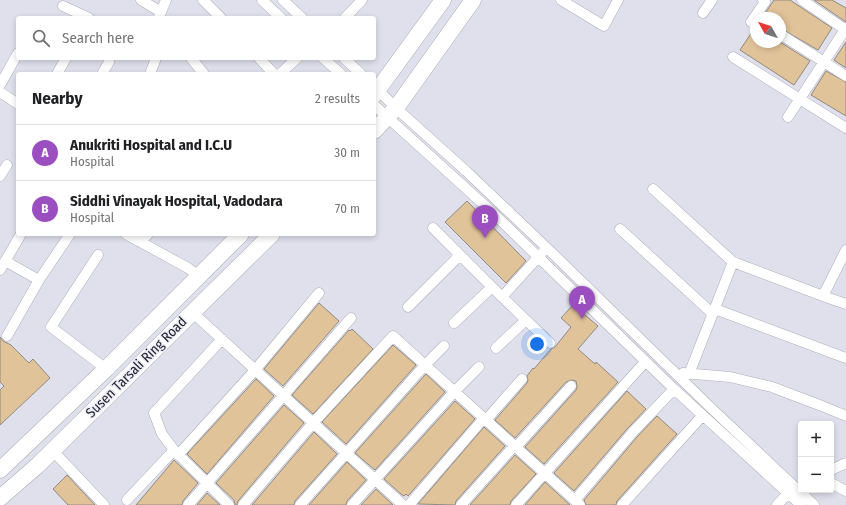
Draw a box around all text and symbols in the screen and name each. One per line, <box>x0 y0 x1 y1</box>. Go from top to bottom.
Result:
north arrow <box>750 12 786 48</box>
search box <box>16 16 376 60</box>
icon: search <box>30 27 52 49</box>
text: Search here <box>62 29 134 47</box>
text: Nearby <box>32 88 83 109</box>
text: 2 results <box>315 91 360 106</box>
text: Anukriti Hospital and I.C.U <box>70 136 232 154</box>
text: A <box>41 145 49 160</box>
text: 30 m <box>334 145 360 160</box>
text: Hospital <box>70 154 114 169</box>
text: Siddhi Vinayak Hospital, Vadodara <box>70 192 283 210</box>
text: B <box>41 201 49 216</box>
text: 70 m <box>335 201 360 216</box>
pin: B <box>472 205 498 238</box>
text: Hospital <box>70 210 114 225</box>
pin: A <box>569 286 595 319</box>
street label: Susen Tarsali Ring Road <box>82 313 190 421</box>
your location <box>527 334 547 354</box>
map controls <box>798 421 834 493</box>
button: + <box>798 421 834 457</box>
button: − <box>798 457 834 493</box>

